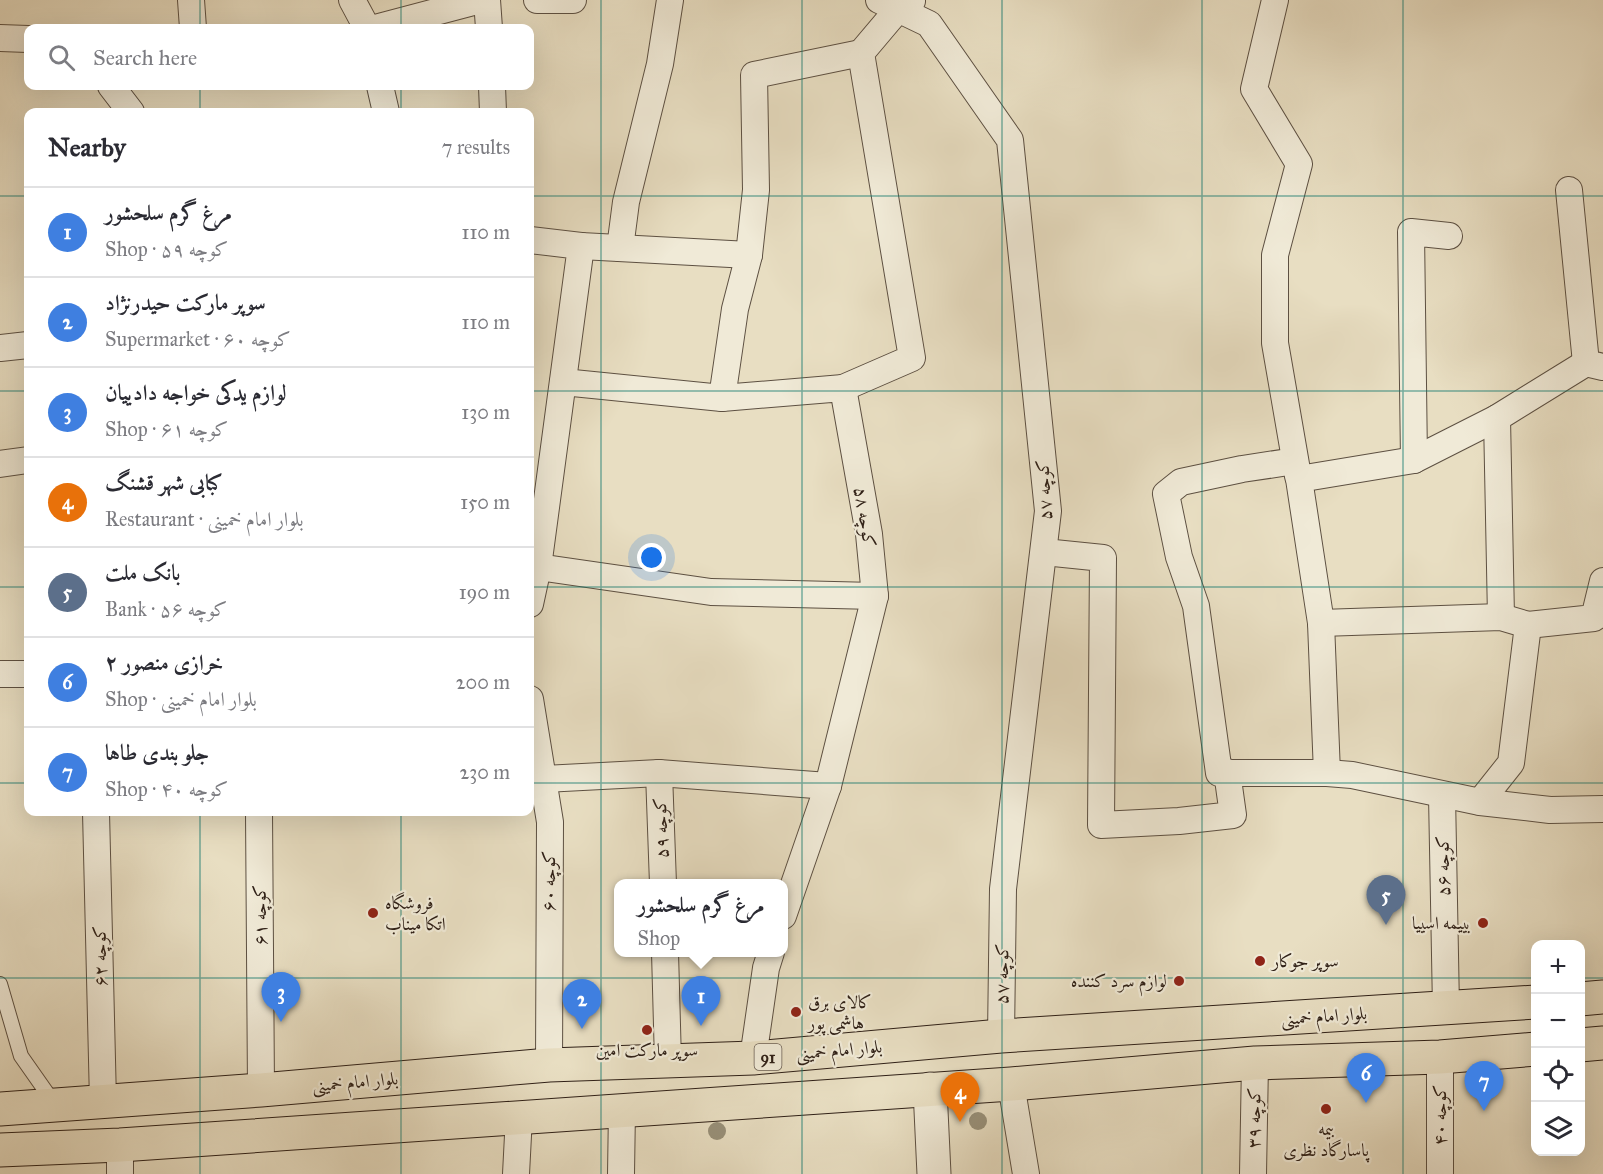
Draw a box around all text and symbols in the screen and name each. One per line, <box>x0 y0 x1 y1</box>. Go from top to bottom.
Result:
search box <box>24 24 534 90</box>
icon: search <box>45 41 78 74</box>
text: Search here <box>93 44 197 71</box>
text: Nearby <box>48 131 126 163</box>
text: 7 results <box>442 135 510 159</box>
text: مرغ گرم سلحشور <box>105 199 232 226</box>
text: 1 <box>64 220 71 244</box>
text: 110 m <box>462 220 510 244</box>
text: Shop · کوچه ۵۹ <box>105 237 228 261</box>
text: سوپر مارکت حیدرنژاد <box>105 289 266 316</box>
text: 2 <box>63 310 72 334</box>
text: 110 m <box>462 310 510 334</box>
text: Supermarket · کوچه ۶۰ <box>105 327 291 351</box>
text: لوازم یدکی خواجه دادییان <box>105 379 287 406</box>
text: 3 <box>64 400 72 424</box>
text: 130 m <box>461 400 510 424</box>
text: Shop · کوچه ۶۱ <box>105 417 228 441</box>
street label: کوچه ۵۷ <box>1031 459 1059 521</box>
text: کبابی شهر قشنگ <box>105 469 223 496</box>
street label: کوچه ۵۸ <box>847 485 881 549</box>
text: 4 <box>62 490 73 514</box>
text: 150 m <box>460 490 510 514</box>
text: Restaurant · بلوار امام خمینی <box>105 507 303 531</box>
your location <box>637 543 666 572</box>
text: بانک ملت <box>105 559 180 586</box>
text: 5 <box>63 580 72 604</box>
text: 190 m <box>459 580 510 604</box>
text: Bank · کوچه ۵۶ <box>105 597 227 621</box>
text: خرازی منصور ۲ <box>105 649 223 676</box>
text: 6 <box>62 670 73 694</box>
text: 200 m <box>456 670 510 694</box>
text: Shop · بلوار امام خمینی <box>105 687 257 711</box>
text: جلو بندی طاها <box>105 739 209 766</box>
text: 7 <box>62 760 73 784</box>
text: 230 m <box>459 760 510 784</box>
text: Shop · کوچه ۴۰ <box>105 777 228 801</box>
street label: کوچه ۵۹ <box>649 797 675 859</box>
street label: کوچه ۵۶ <box>1431 835 1457 897</box>
street label: کوچه ۶۰ <box>538 851 562 911</box>
pin: 5 <box>1366 876 1406 925</box>
popup <box>614 879 788 957</box>
street label: کوچه ۶۱ <box>248 884 274 946</box>
place label: فروشگاه اتکا میناب <box>385 891 446 935</box>
text: مرغ گرم سلحشور <box>638 891 764 918</box>
marker: فروشگاه اتکا میناب <box>366 906 380 920</box>
place label: بییمه اسییا <box>1412 912 1471 934</box>
marker: بییمه اسییا <box>1476 916 1490 930</box>
street label: کوچه ۶۲ <box>88 925 114 987</box>
text: Shop <box>638 926 680 950</box>
map controls <box>1531 940 1585 1156</box>
button: + <box>1531 940 1585 994</box>
street label: کوچه ۵۷ <box>990 943 1016 1005</box>
place label: سوپر جوکار <box>1270 950 1339 972</box>
marker: سوپر جوکار <box>1253 954 1267 968</box>
place label: لوازم سرد کننده <box>1071 970 1167 997</box>
pin: 3 <box>262 972 300 1022</box>
marker: لوازم سرد کننده <box>1172 974 1186 988</box>
pin: 1 <box>682 976 720 1026</box>
pin: 2 <box>562 980 602 1029</box>
place label: کالای برق هاشمی پور <box>806 991 872 1036</box>
button: − <box>1531 994 1585 1048</box>
street label: بلوار امام خمینی <box>1280 1002 1368 1035</box>
marker: کالای برق هاشمی پور <box>789 1005 803 1019</box>
marker: سوپر مارکت امین <box>640 1023 654 1037</box>
street label: بلوار امام خمینی <box>795 1035 883 1070</box>
place label: سوپر مارکت امین <box>596 1039 698 1061</box>
road number: 91 <box>754 1044 782 1070</box>
button: locate <box>1531 1048 1585 1102</box>
pin: 6 <box>1346 1054 1386 1103</box>
pin: 7 <box>1464 1062 1504 1111</box>
street label: بلوار امام خمینی <box>311 1067 399 1102</box>
pin: 4 <box>940 1072 980 1122</box>
street label: کوچه ۴۰ <box>1429 1085 1453 1145</box>
street label: کوچه ۳۹ <box>1242 1087 1268 1149</box>
marker: بیمه پاسارگاد نظری <box>1319 1102 1333 1116</box>
button: layers <box>1531 1102 1585 1156</box>
place label: بیمه پاسارگاد نظری <box>1283 1118 1370 1163</box>

